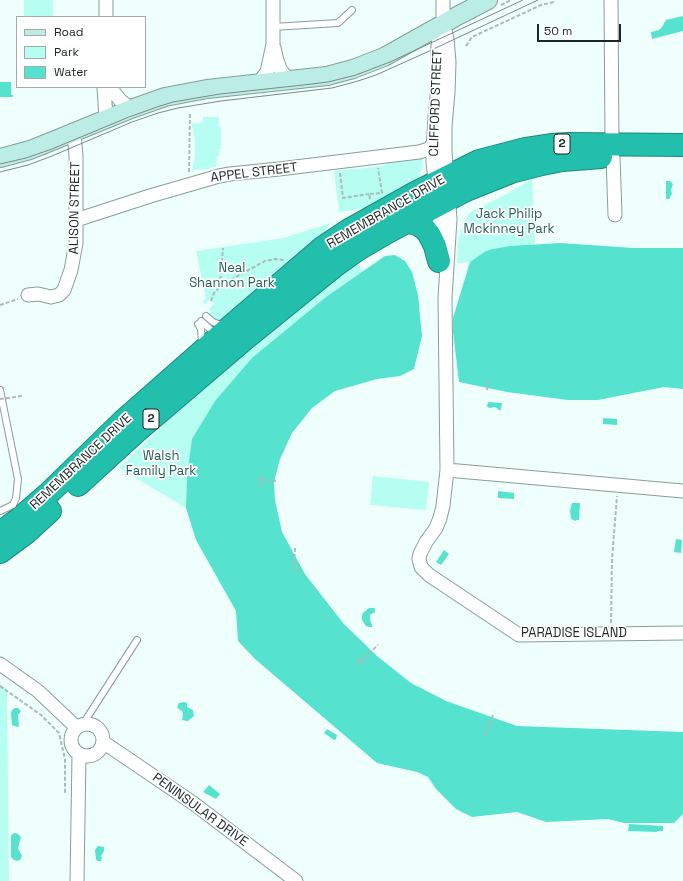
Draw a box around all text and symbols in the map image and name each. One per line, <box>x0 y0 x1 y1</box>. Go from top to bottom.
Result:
legend <box>16 16 146 88</box>
scale bar <box>539 16 623 42</box>
text: 50 m <box>544 23 572 39</box>
text: Road <box>54 24 83 40</box>
text: Park <box>54 44 79 60</box>
street label: CLIFFORD STREET <box>426 49 446 157</box>
text: Water <box>54 64 88 80</box>
road number: 2 <box>554 134 570 154</box>
street label: APPEL STREET <box>210 160 298 186</box>
street label: ALISON STREET <box>66 161 84 255</box>
street label: REMEMBRANCE DRIVE <box>324 172 448 252</box>
park label: Jack Philip Mckinney Park <box>463 206 555 237</box>
park label: Neal Shannon Park <box>189 260 275 291</box>
road number: 2 <box>143 409 159 429</box>
street label: REMEMBRANCE DRIVE <box>27 411 135 513</box>
park label: Walsh Family Park <box>126 448 196 479</box>
street label: PARADISE ISLAND <box>521 625 627 641</box>
street label: PENINSULAR DRIVE <box>149 770 251 850</box>

